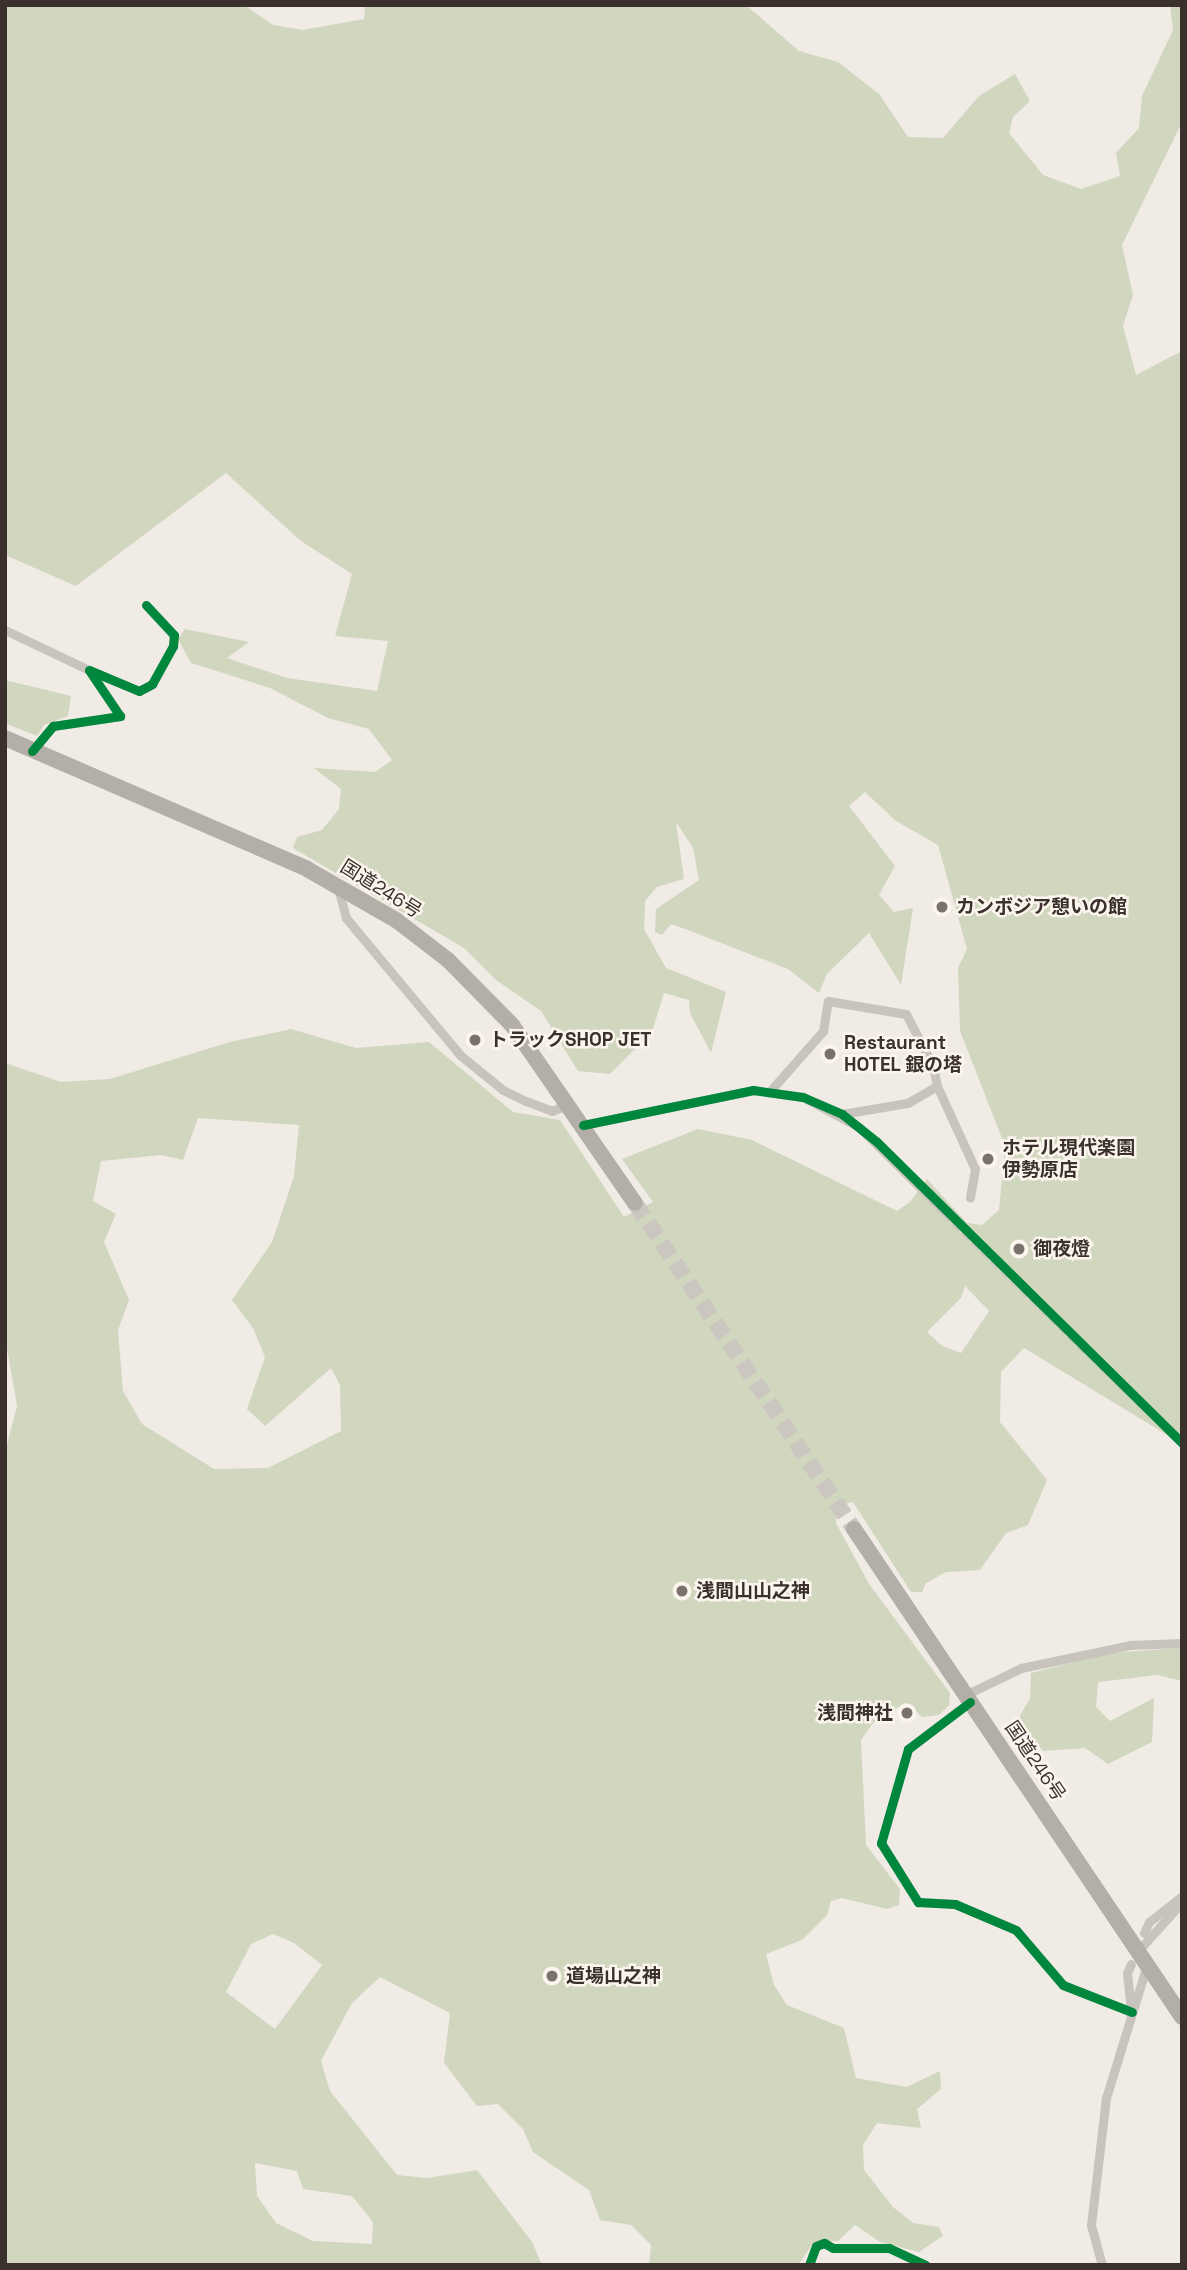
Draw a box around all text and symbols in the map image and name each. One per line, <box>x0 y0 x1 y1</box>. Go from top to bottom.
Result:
street label: 国道246号 <box>336 855 426 923</box>
place label: カンボジア憩いの館 <box>956 896 1127 918</box>
marker: カンボジア憩いの館 <box>934 899 950 915</box>
place label: トラックSHOP JET <box>489 1029 651 1051</box>
marker: トラックSHOP JET <box>467 1032 483 1048</box>
place label: Restaurant HOTEL 銀の塔 <box>844 1032 963 1076</box>
marker: Restaurant HOTEL 銀の塔 <box>822 1046 838 1062</box>
place label: ホテル現代楽園 伊勢原店 <box>1002 1137 1135 1181</box>
marker: ホテル現代楽園 伊勢原店 <box>980 1151 996 1167</box>
place label: 御夜燈 <box>1033 1238 1090 1260</box>
marker: 御夜燈 <box>1011 1241 1027 1257</box>
place label: 浅間山山之神 <box>696 1580 810 1602</box>
marker: 浅間山山之神 <box>674 1583 690 1599</box>
place label: 浅間神社 <box>817 1702 893 1724</box>
marker: 浅間神社 <box>899 1705 915 1721</box>
street label: 国道246号 <box>1000 1717 1070 1805</box>
place label: 道場山之神 <box>566 1965 661 1987</box>
marker: 道場山之神 <box>544 1968 560 1984</box>

